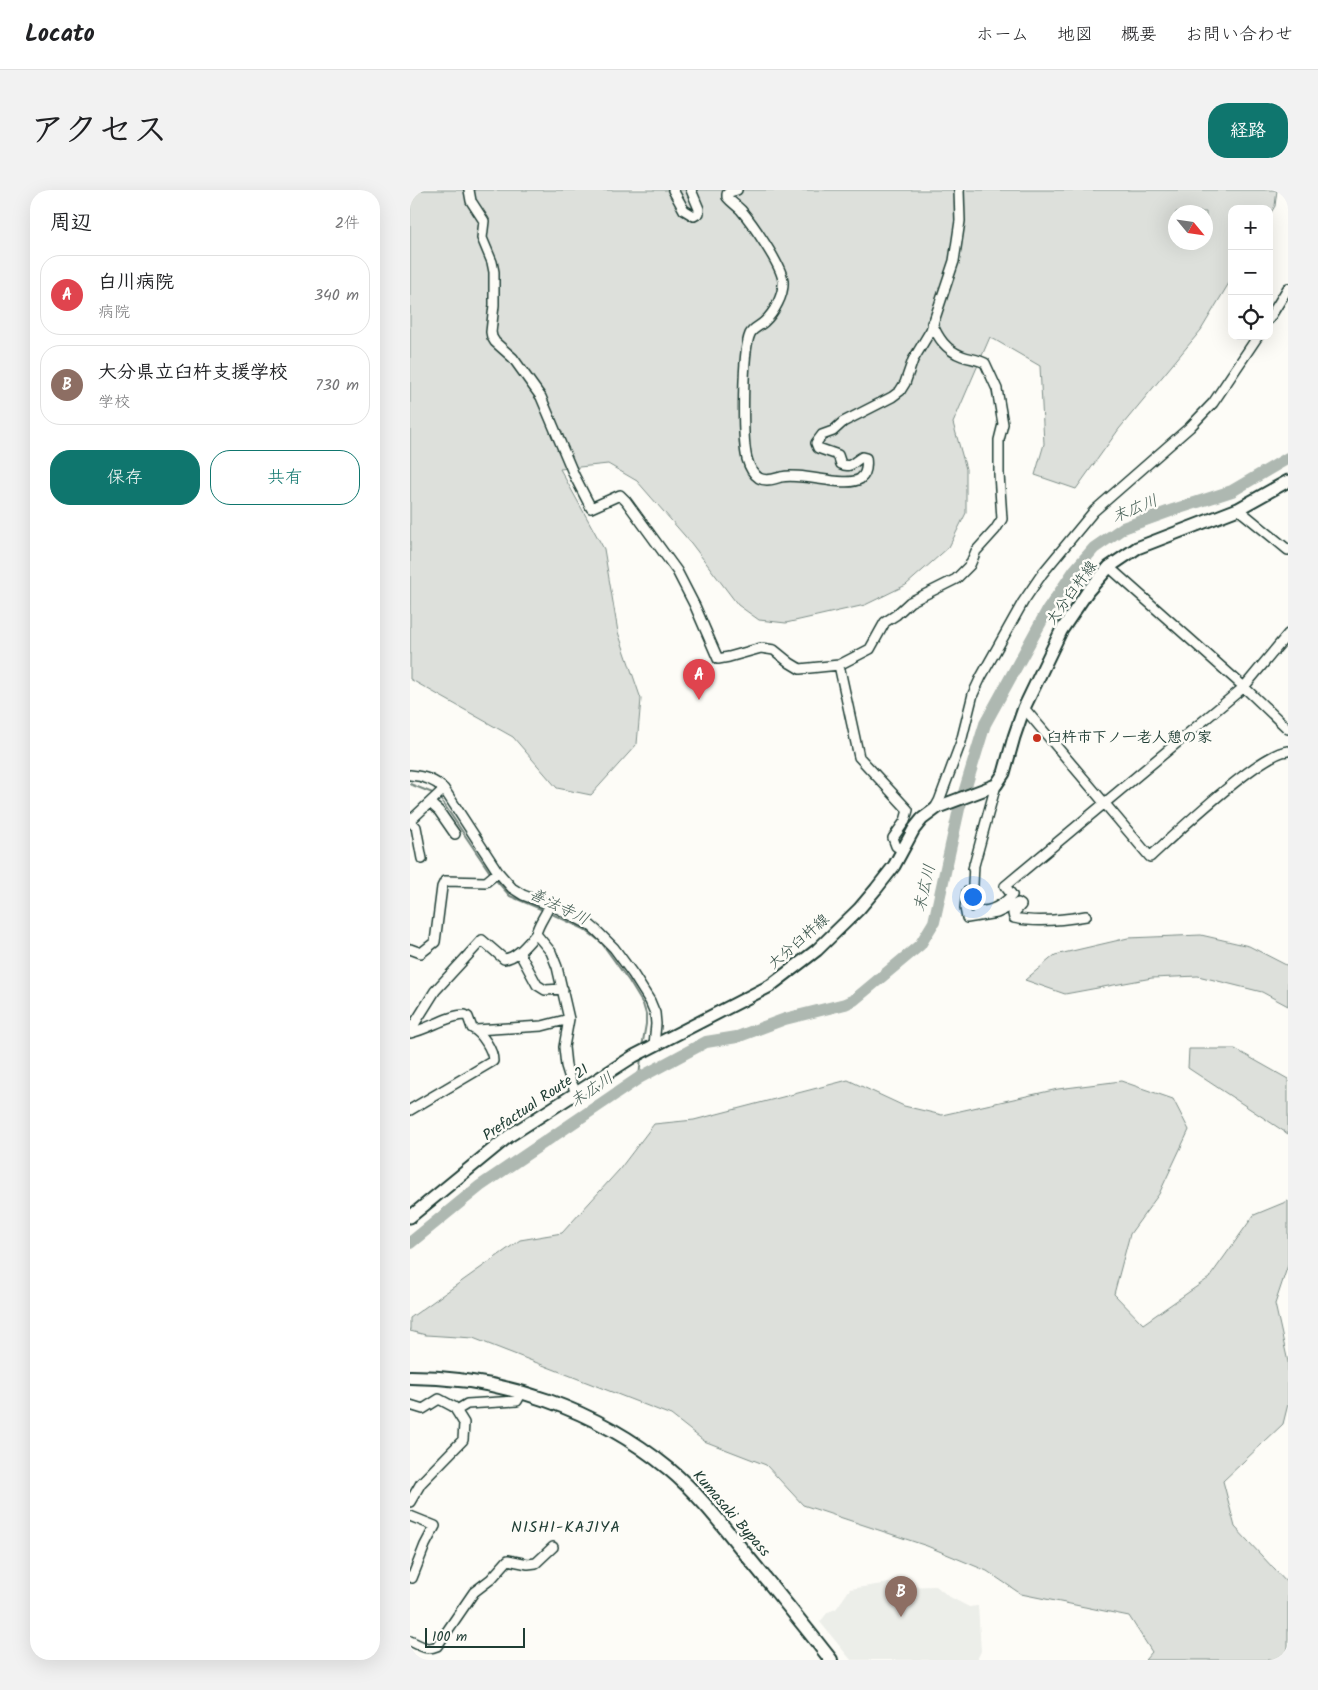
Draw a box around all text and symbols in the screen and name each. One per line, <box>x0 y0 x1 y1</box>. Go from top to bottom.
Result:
text: Locato <box>25 15 95 54</box>
text: ホーム <box>976 21 1029 50</box>
text: 地図 <box>1057 21 1093 50</box>
text: 概要 <box>1121 21 1157 50</box>
text: お問い合わせ <box>1185 21 1293 50</box>
button: 経路 <box>1208 103 1288 158</box>
text: アクセス <box>30 104 168 160</box>
north arrow <box>1168 205 1213 250</box>
map controls <box>1228 205 1273 340</box>
button: + <box>1228 205 1273 250</box>
text: 周辺 <box>50 207 92 240</box>
text: 2件 <box>335 211 360 236</box>
button: − <box>1228 250 1273 295</box>
text: 白川病院 <box>98 268 174 298</box>
text: A <box>62 283 72 308</box>
text: 340 m <box>314 283 359 308</box>
button: locate <box>1228 295 1273 340</box>
text: 病院 <box>98 300 130 325</box>
text: 大分県立臼杵支援学校 <box>98 358 288 388</box>
text: B <box>62 373 72 398</box>
text: 730 m <box>315 373 359 398</box>
text: 学校 <box>98 390 130 415</box>
button: 保存 <box>50 450 200 505</box>
button: 共有 <box>210 450 360 505</box>
water label: 末広川 <box>1108 488 1162 530</box>
street label: 大分臼杵線 <box>1040 556 1104 630</box>
pin: A <box>683 659 715 700</box>
place label: 臼杵市下ノ一老人憩の家 <box>1047 726 1212 750</box>
marker: 臼杵市下ノ一老人憩の家 <box>1031 732 1043 744</box>
water label: 末広川 <box>907 862 943 914</box>
water label: 善法寺川 <box>525 882 593 932</box>
your location <box>960 884 986 910</box>
street label: 大分臼杵線 <box>763 908 835 976</box>
street label: Prefactual Route 21 <box>478 1058 594 1148</box>
water label: 末広川 <box>565 1066 619 1114</box>
street label: Kumasaki Bypass <box>686 1465 776 1563</box>
district label: NISHI-KAJIYA <box>511 1515 621 1540</box>
pin: B <box>885 1576 917 1617</box>
scale bar <box>425 1625 525 1648</box>
text: 100 m <box>432 1626 467 1648</box>

